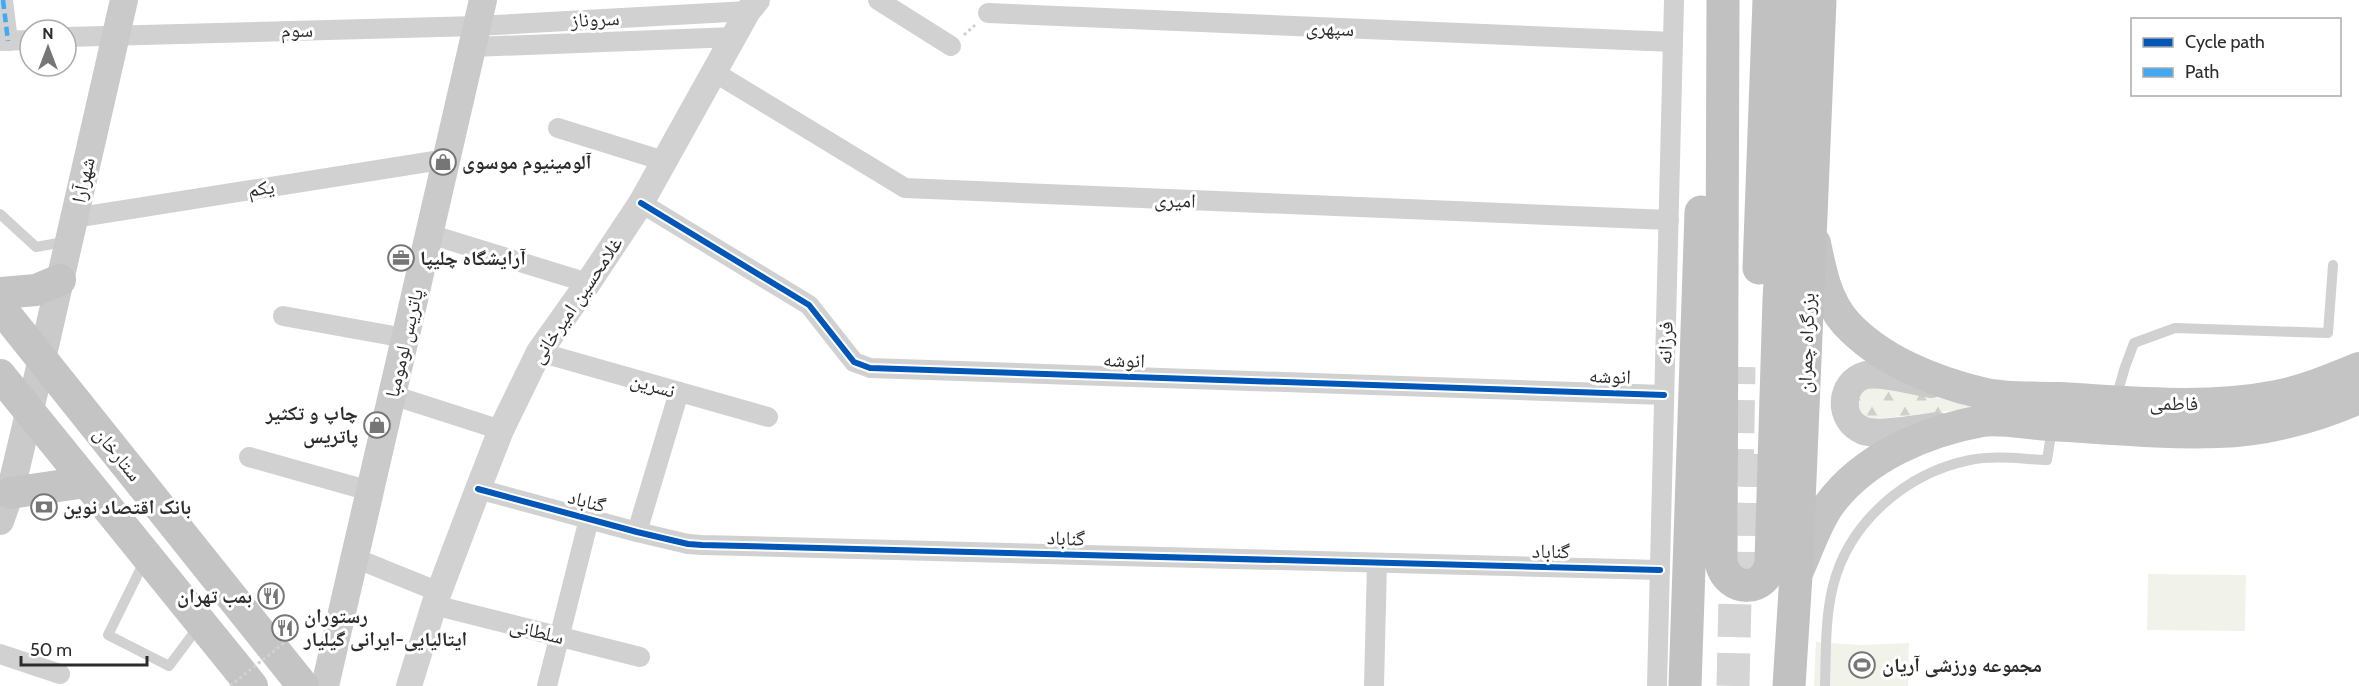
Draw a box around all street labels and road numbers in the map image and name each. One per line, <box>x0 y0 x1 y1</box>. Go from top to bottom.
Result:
street label: سروناز <box>569 6 620 32</box>
street label: سپهری <box>1305 15 1355 41</box>
street label: سوم <box>281 18 313 44</box>
street label: شهرآرا <box>66 155 100 205</box>
street label: یکم <box>246 174 276 204</box>
street label: امیری <box>1154 187 1196 213</box>
street label: غلامحسین امیرخانی <box>525 232 627 368</box>
street label: پاتریس لومومبا <box>380 286 428 400</box>
street label: بزرگراه چمران <box>1792 292 1820 394</box>
street label: فرزانه <box>1652 321 1678 365</box>
street label: انوشه <box>1103 347 1145 373</box>
street label: انوشه <box>1589 363 1631 389</box>
street label: نسرین <box>628 367 678 403</box>
street label: فاطمی <box>2149 391 2199 415</box>
street label: ستارخان <box>89 422 147 486</box>
street label: گناباد <box>566 484 609 518</box>
street label: گناباد <box>1047 525 1086 551</box>
street label: گناباد <box>1532 539 1570 563</box>
street label: سلطانی <box>507 613 567 649</box>

